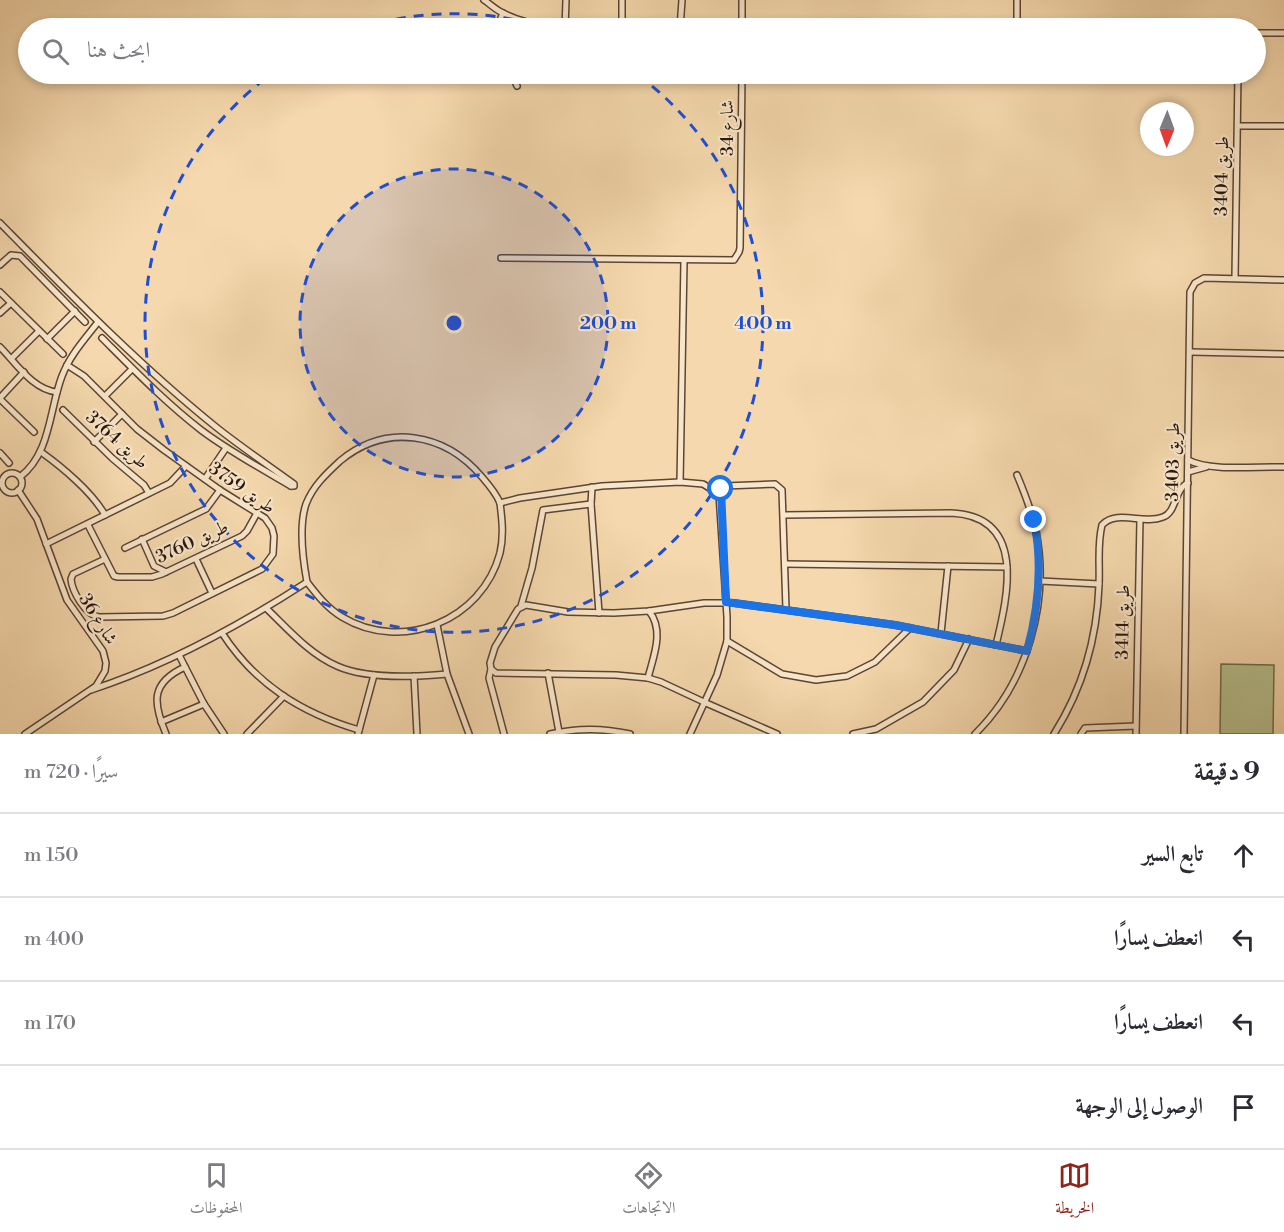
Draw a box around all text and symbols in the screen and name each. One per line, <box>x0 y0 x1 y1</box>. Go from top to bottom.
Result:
search box <box>18 18 1266 84</box>
icon: search <box>39 35 72 68</box>
text: ابحث هنا <box>87 37 150 64</box>
street label: شارع 34 <box>716 100 742 156</box>
north arrow <box>1140 102 1194 156</box>
street label: طريق 3404 <box>1210 136 1234 216</box>
text: 200 m <box>580 312 637 335</box>
text: 400 m <box>734 312 792 335</box>
centre of rings <box>444 313 464 333</box>
street label: طريق 3764 <box>81 406 153 474</box>
street label: طريق 3403 <box>1161 422 1185 502</box>
street label: طريق 3759 <box>204 457 280 519</box>
route start <box>707 475 733 501</box>
route end <box>1020 506 1046 532</box>
street label: طريق 3760 <box>152 515 232 569</box>
street label: طريق 3414 <box>1111 584 1135 660</box>
street label: شارع 36 <box>71 589 123 650</box>
text: 9 دقيقة <box>1194 756 1260 788</box>
text: سيرًا · 720 m <box>24 760 118 785</box>
icon: ahead <box>1227 839 1260 872</box>
text: تابع السير <box>1142 841 1203 868</box>
text: 150 m <box>24 843 79 868</box>
icon: left <box>1227 923 1260 956</box>
text: انعطف يسارًا <box>1114 925 1203 952</box>
text: 400 m <box>24 927 84 952</box>
icon: left <box>1227 1007 1260 1040</box>
text: انعطف يسارًا <box>1114 1009 1203 1036</box>
text: 170 m <box>24 1011 76 1036</box>
icon: arrive <box>1227 1091 1260 1124</box>
text: الوصول إلى الوجهة <box>1075 1093 1203 1120</box>
tab: المحفوظات <box>190 1159 243 1223</box>
tab: الاتجاهات <box>622 1159 676 1223</box>
tab: الخريطة <box>1055 1159 1094 1223</box>

